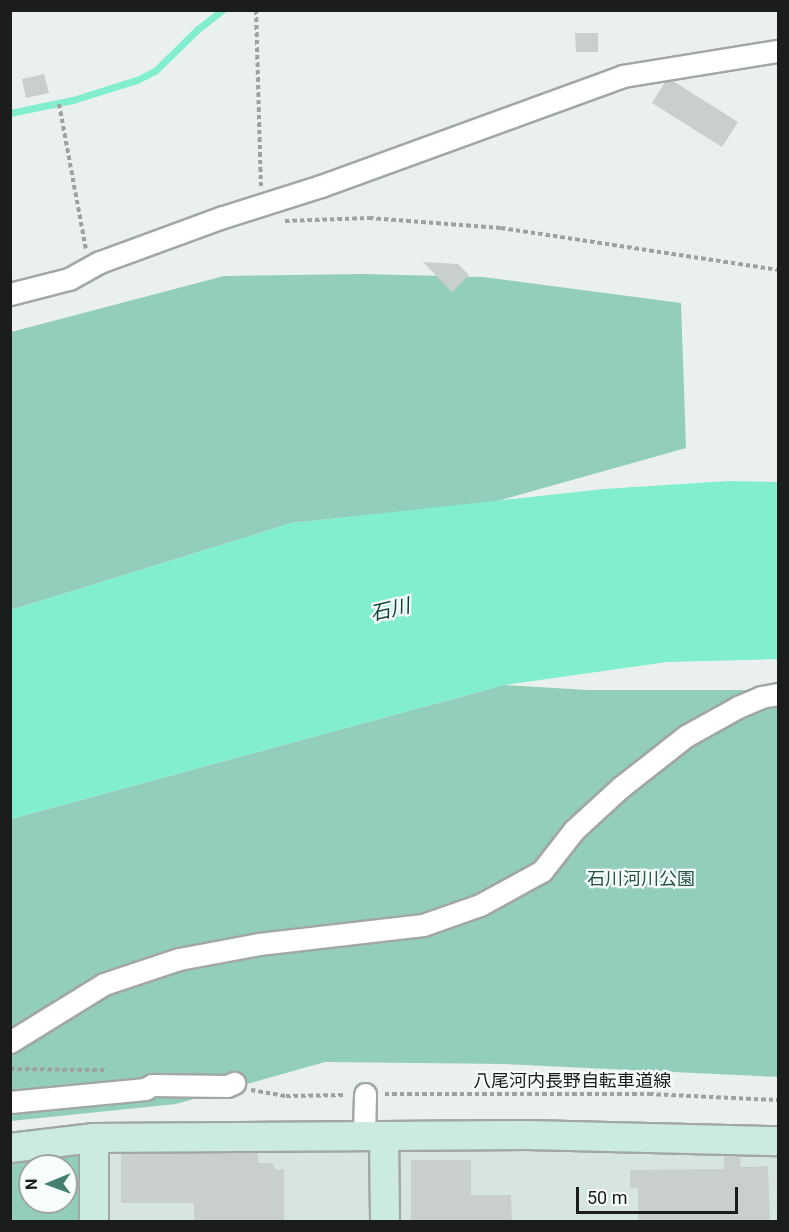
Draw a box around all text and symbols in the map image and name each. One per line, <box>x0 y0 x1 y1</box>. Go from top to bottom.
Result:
water label: 石川 <box>368 594 412 626</box>
park label: 石川河川公園 <box>587 868 695 890</box>
street label: 八尾河内長野自転車道線 <box>473 1070 671 1092</box>
north arrow <box>18 1154 78 1214</box>
scale bar <box>579 1175 741 1213</box>
text: N <box>22 1178 41 1190</box>
text: 50 m <box>587 1187 627 1208</box>

